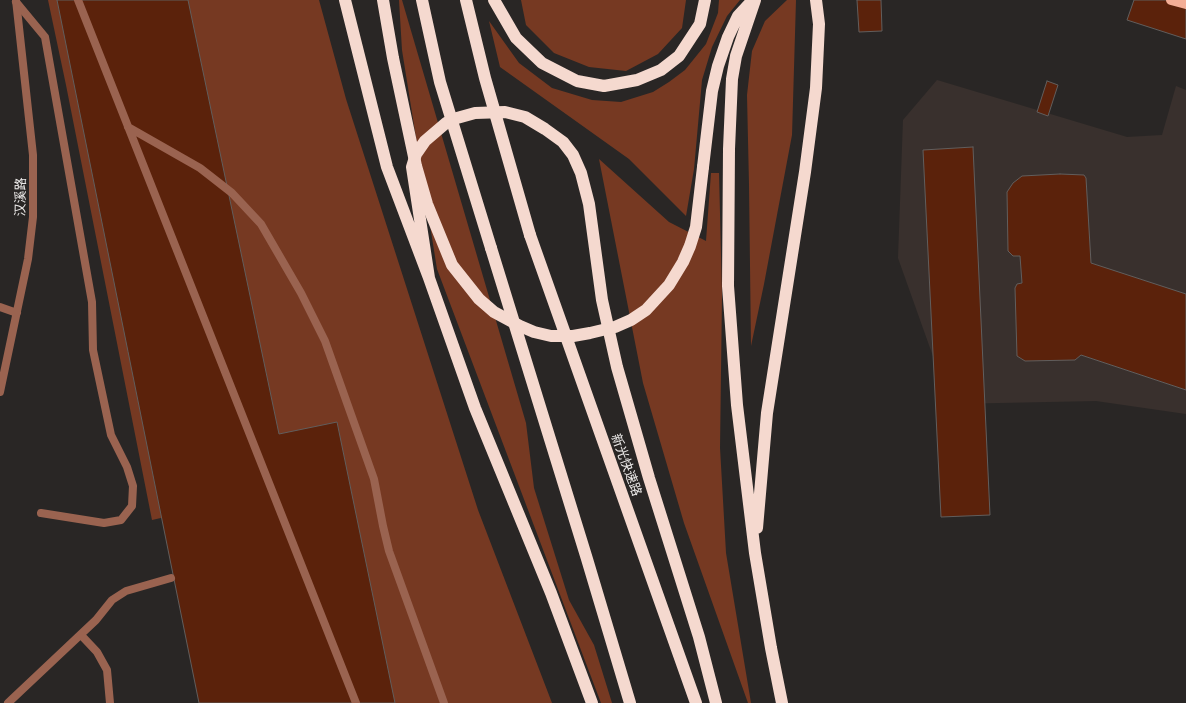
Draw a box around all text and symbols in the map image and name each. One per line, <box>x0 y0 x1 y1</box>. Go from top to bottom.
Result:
street label: 汉溪路 <box>13 177 29 217</box>
street label: 新光快速路 <box>608 432 644 498</box>

